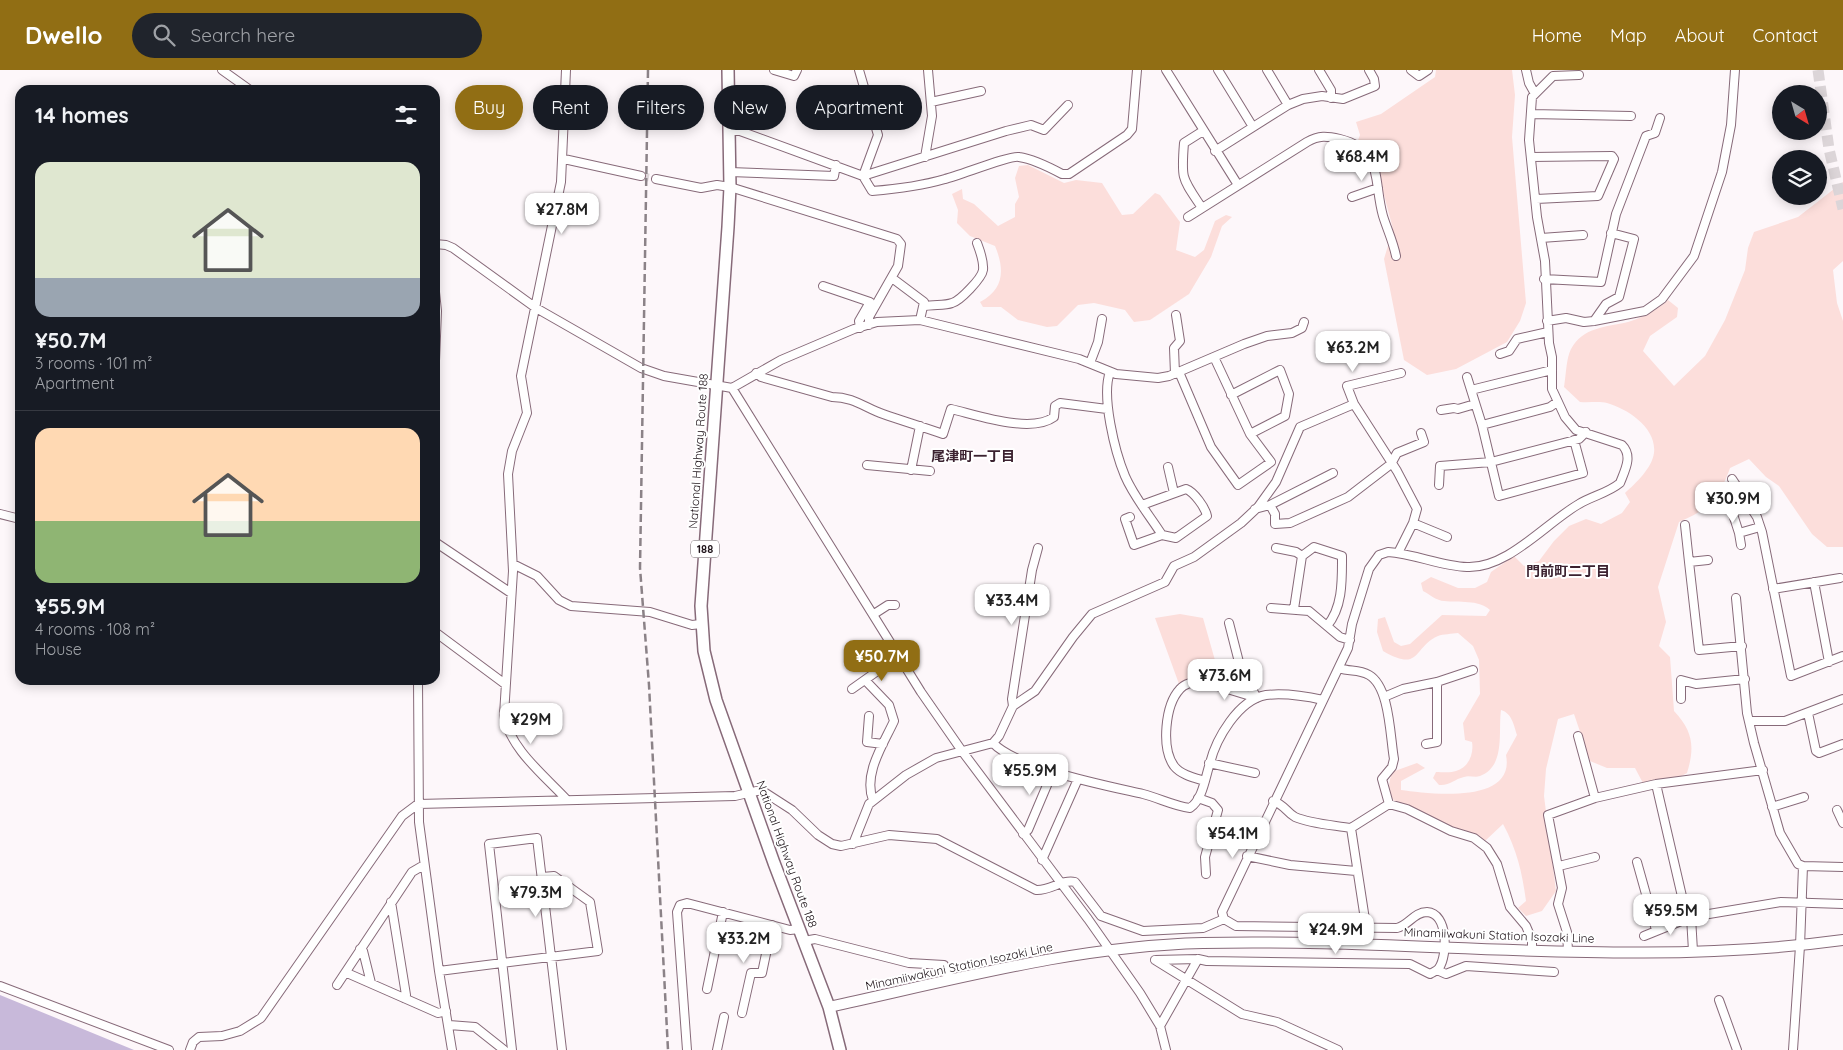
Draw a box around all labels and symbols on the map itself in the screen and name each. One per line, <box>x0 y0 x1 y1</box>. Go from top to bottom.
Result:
north arrow <box>1772 85 1828 140</box>
pin: ¥68.4M <box>1321 140 1403 182</box>
pin: ¥27.8M <box>521 192 603 235</box>
pin: ¥63.2M <box>1312 330 1394 373</box>
street label: National Highway Route 188 <box>685 373 711 529</box>
district label: 尾津町一丁目 <box>931 447 1015 465</box>
pin: ¥30.9M <box>1692 482 1774 524</box>
road number: 188 <box>691 540 719 558</box>
district label: 門前町二丁目 <box>1526 562 1610 580</box>
pin: ¥33.4M <box>971 584 1053 626</box>
pin: ¥50.7M <box>841 640 923 682</box>
pin: ¥73.6M <box>1184 658 1266 701</box>
pin: ¥29M <box>501 702 561 745</box>
pin: ¥55.9M <box>989 754 1071 796</box>
street label: National Highway Route 188 <box>753 778 821 930</box>
pin: ¥54.1M <box>1192 816 1274 859</box>
pin: ¥79.3M <box>495 876 577 918</box>
pin: ¥59.5M <box>1630 894 1712 936</box>
pin: ¥24.9M <box>1295 912 1377 955</box>
pin: ¥33.2M <box>703 922 785 964</box>
street label: Minamiiwakuni Station Isozaki Line <box>1403 924 1595 946</box>
street label: Minamiiwakuni Station Isozaki Line <box>864 939 1054 993</box>

